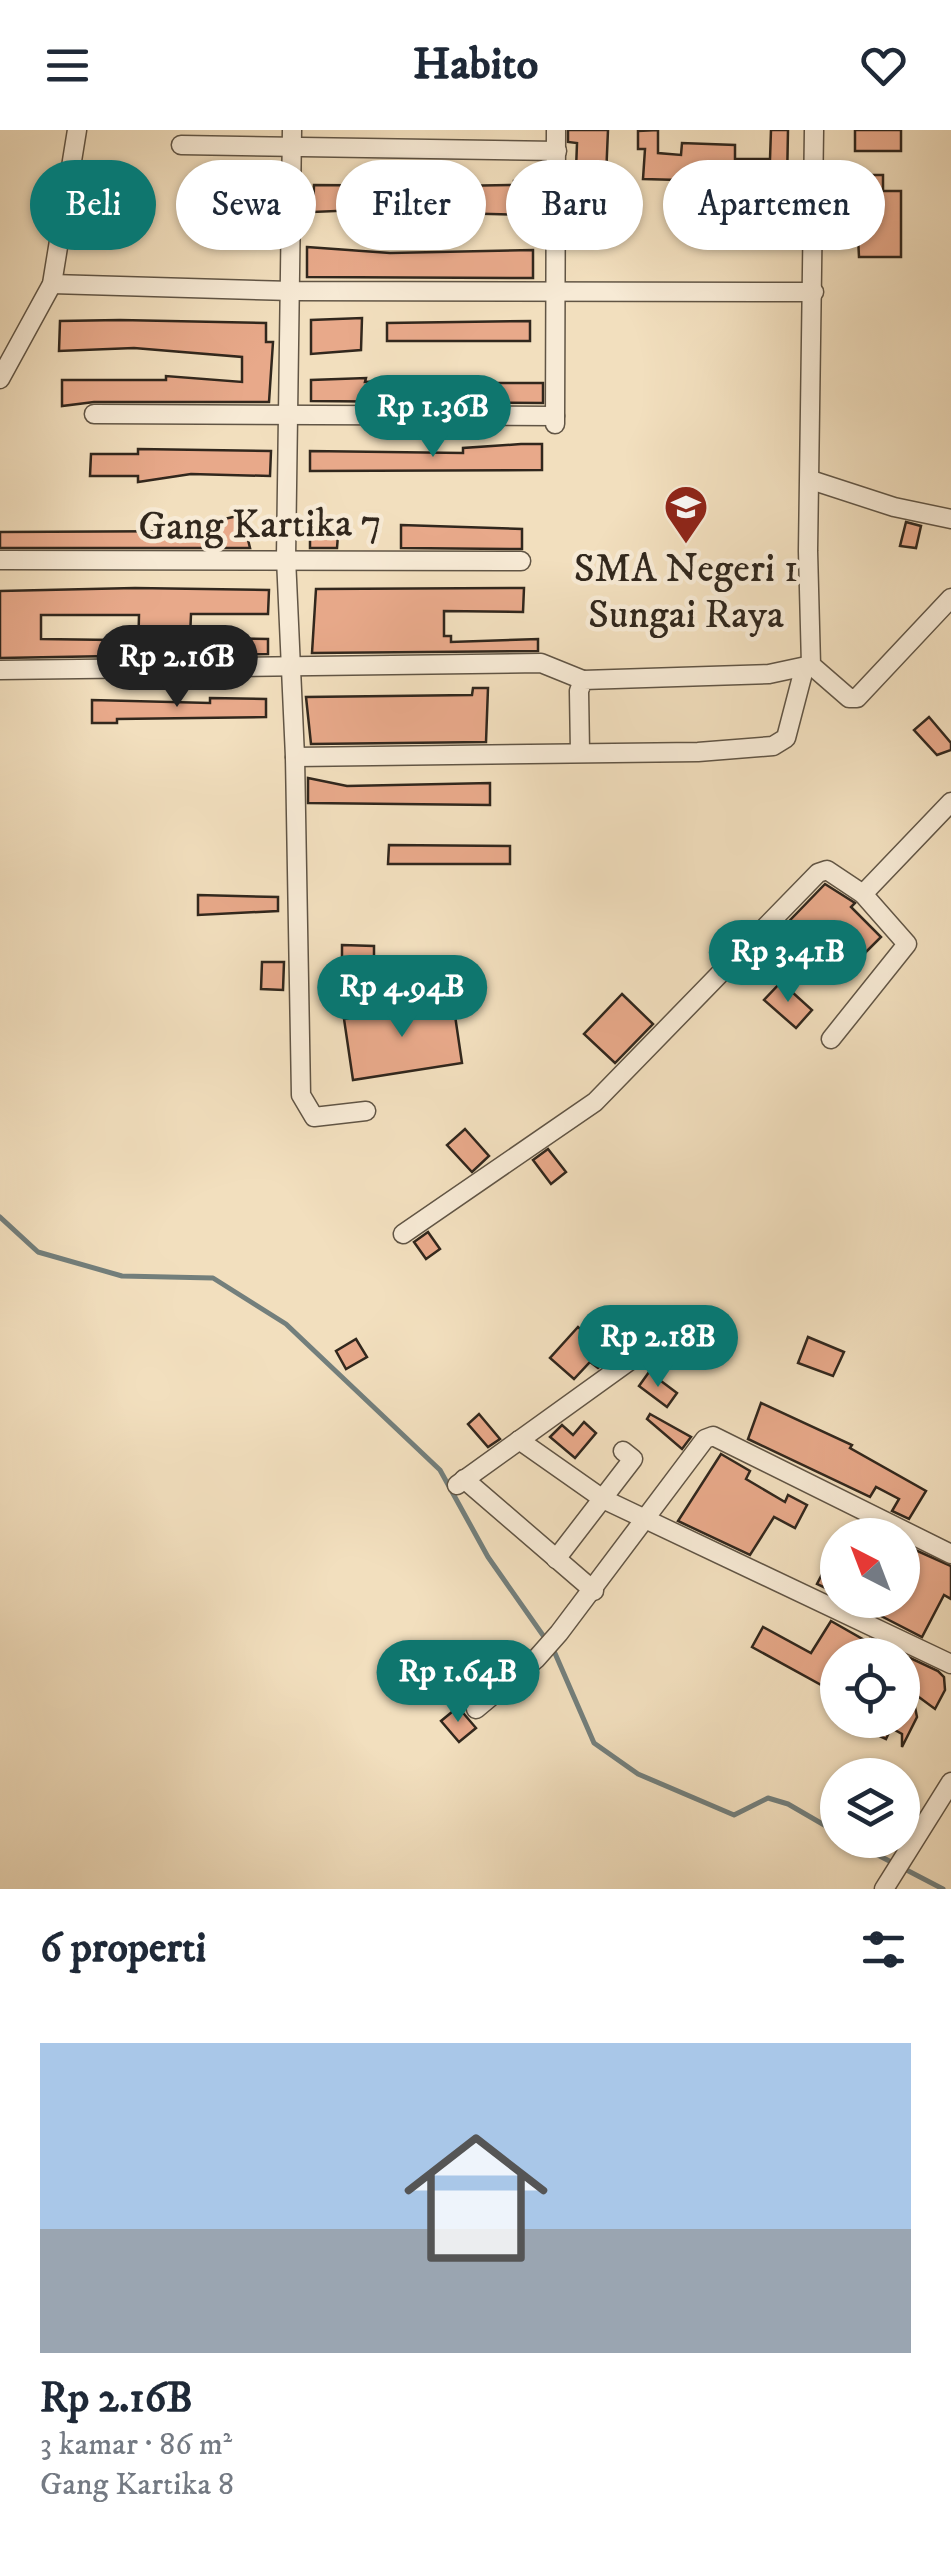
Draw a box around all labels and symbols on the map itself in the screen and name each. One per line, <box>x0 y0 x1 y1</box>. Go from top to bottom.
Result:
pin: Rp 1.36B <box>330 375 536 460</box>
school or university icon: SMA Negeri 1 Sungai Raya <box>663 484 709 545</box>
street label: Gang Kartika 7 <box>138 499 382 553</box>
place label: SMA Negeri 1 Sungai Raya <box>574 545 798 641</box>
pin: Rp 2.16B <box>74 625 280 710</box>
pin: Rp 3.41B <box>685 920 891 1005</box>
pin: Rp 4.94B <box>299 955 505 1040</box>
pin: Rp 2.18B <box>555 1305 761 1390</box>
north arrow <box>820 1518 920 1618</box>
pin: Rp 1.64B <box>355 1640 561 1725</box>

